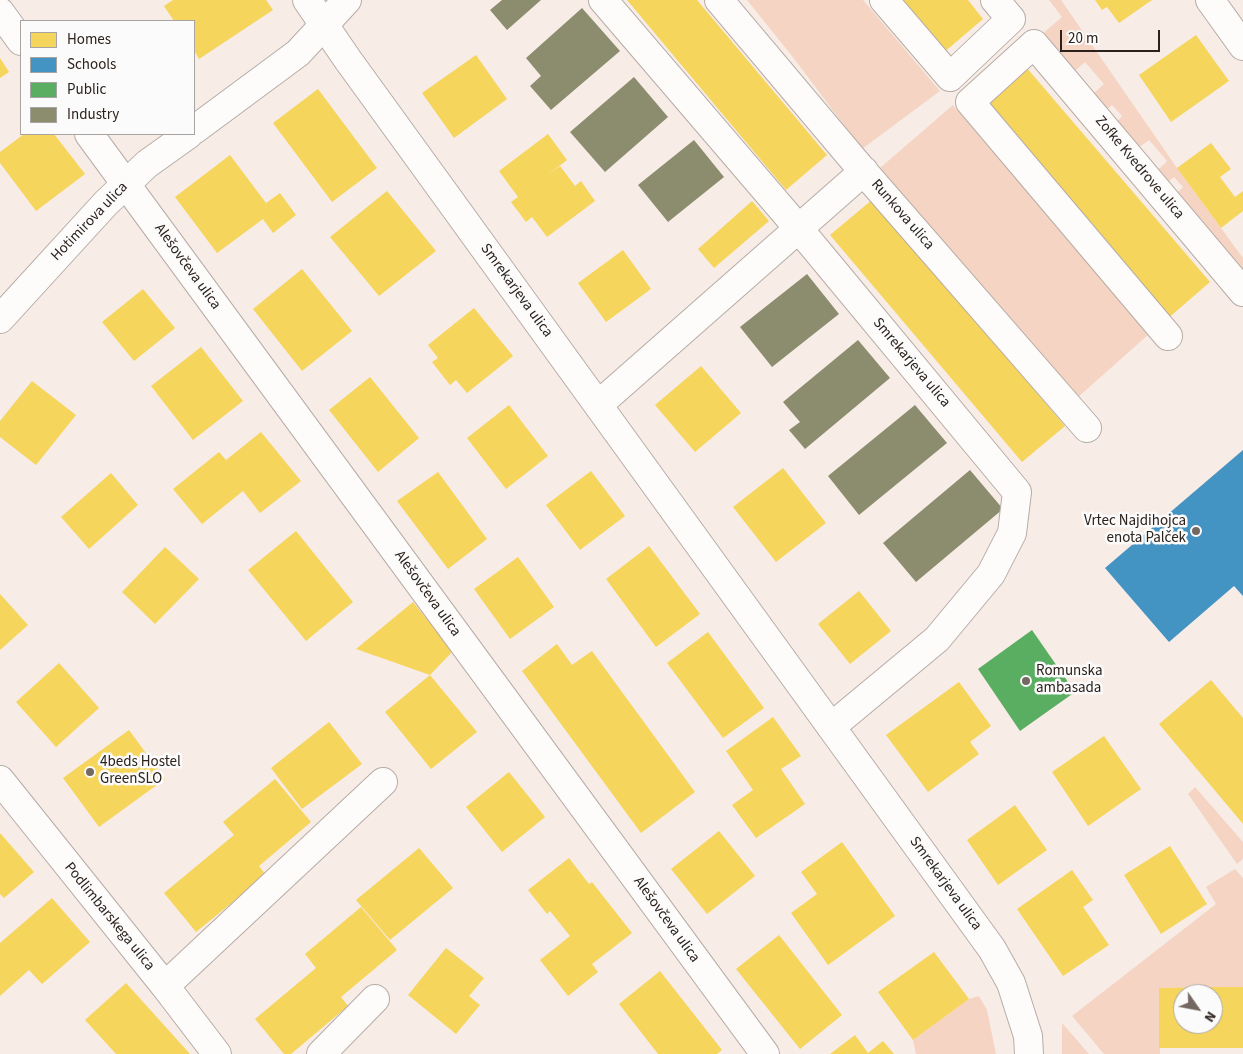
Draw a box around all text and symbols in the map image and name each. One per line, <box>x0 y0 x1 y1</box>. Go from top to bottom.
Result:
legend <box>20 20 195 135</box>
scale bar <box>1063 20 1163 52</box>
text: 20 m <box>1068 28 1098 49</box>
text: Homes <box>67 29 111 50</box>
text: Schools <box>67 54 116 75</box>
text: Public <box>67 79 106 100</box>
text: Industry <box>67 104 119 125</box>
street label: Zofke Kvedrove ulica <box>1091 113 1187 223</box>
street label: Runkova ulica <box>867 176 937 254</box>
street label: Hotimirova ulica <box>48 179 132 265</box>
street label: Alešovčeva ulica <box>150 220 224 314</box>
street label: Smrekarjeva ulica <box>476 241 556 341</box>
street label: Smrekarjeva ulica <box>868 315 954 411</box>
place label: Vrtec Najdihojca enota Palček <box>1084 513 1186 548</box>
marker: Vrtec Najdihojca enota Palček <box>1190 525 1202 537</box>
street label: Alešovčeva ulica <box>390 547 464 641</box>
place label: Romunska ambasada <box>1036 663 1102 698</box>
marker: Romunska ambasada <box>1020 675 1032 687</box>
place label: 4beds Hostel GreenSLO <box>100 754 181 789</box>
marker: 4beds Hostel GreenSLO <box>84 766 96 778</box>
street label: Smrekarjeva ulica <box>905 834 985 934</box>
street label: Podlimbarskega ulica <box>60 859 158 975</box>
street label: Alešovčeva ulica <box>629 873 703 967</box>
north arrow <box>1173 984 1223 1034</box>
text: N <box>1199 1007 1221 1026</box>

